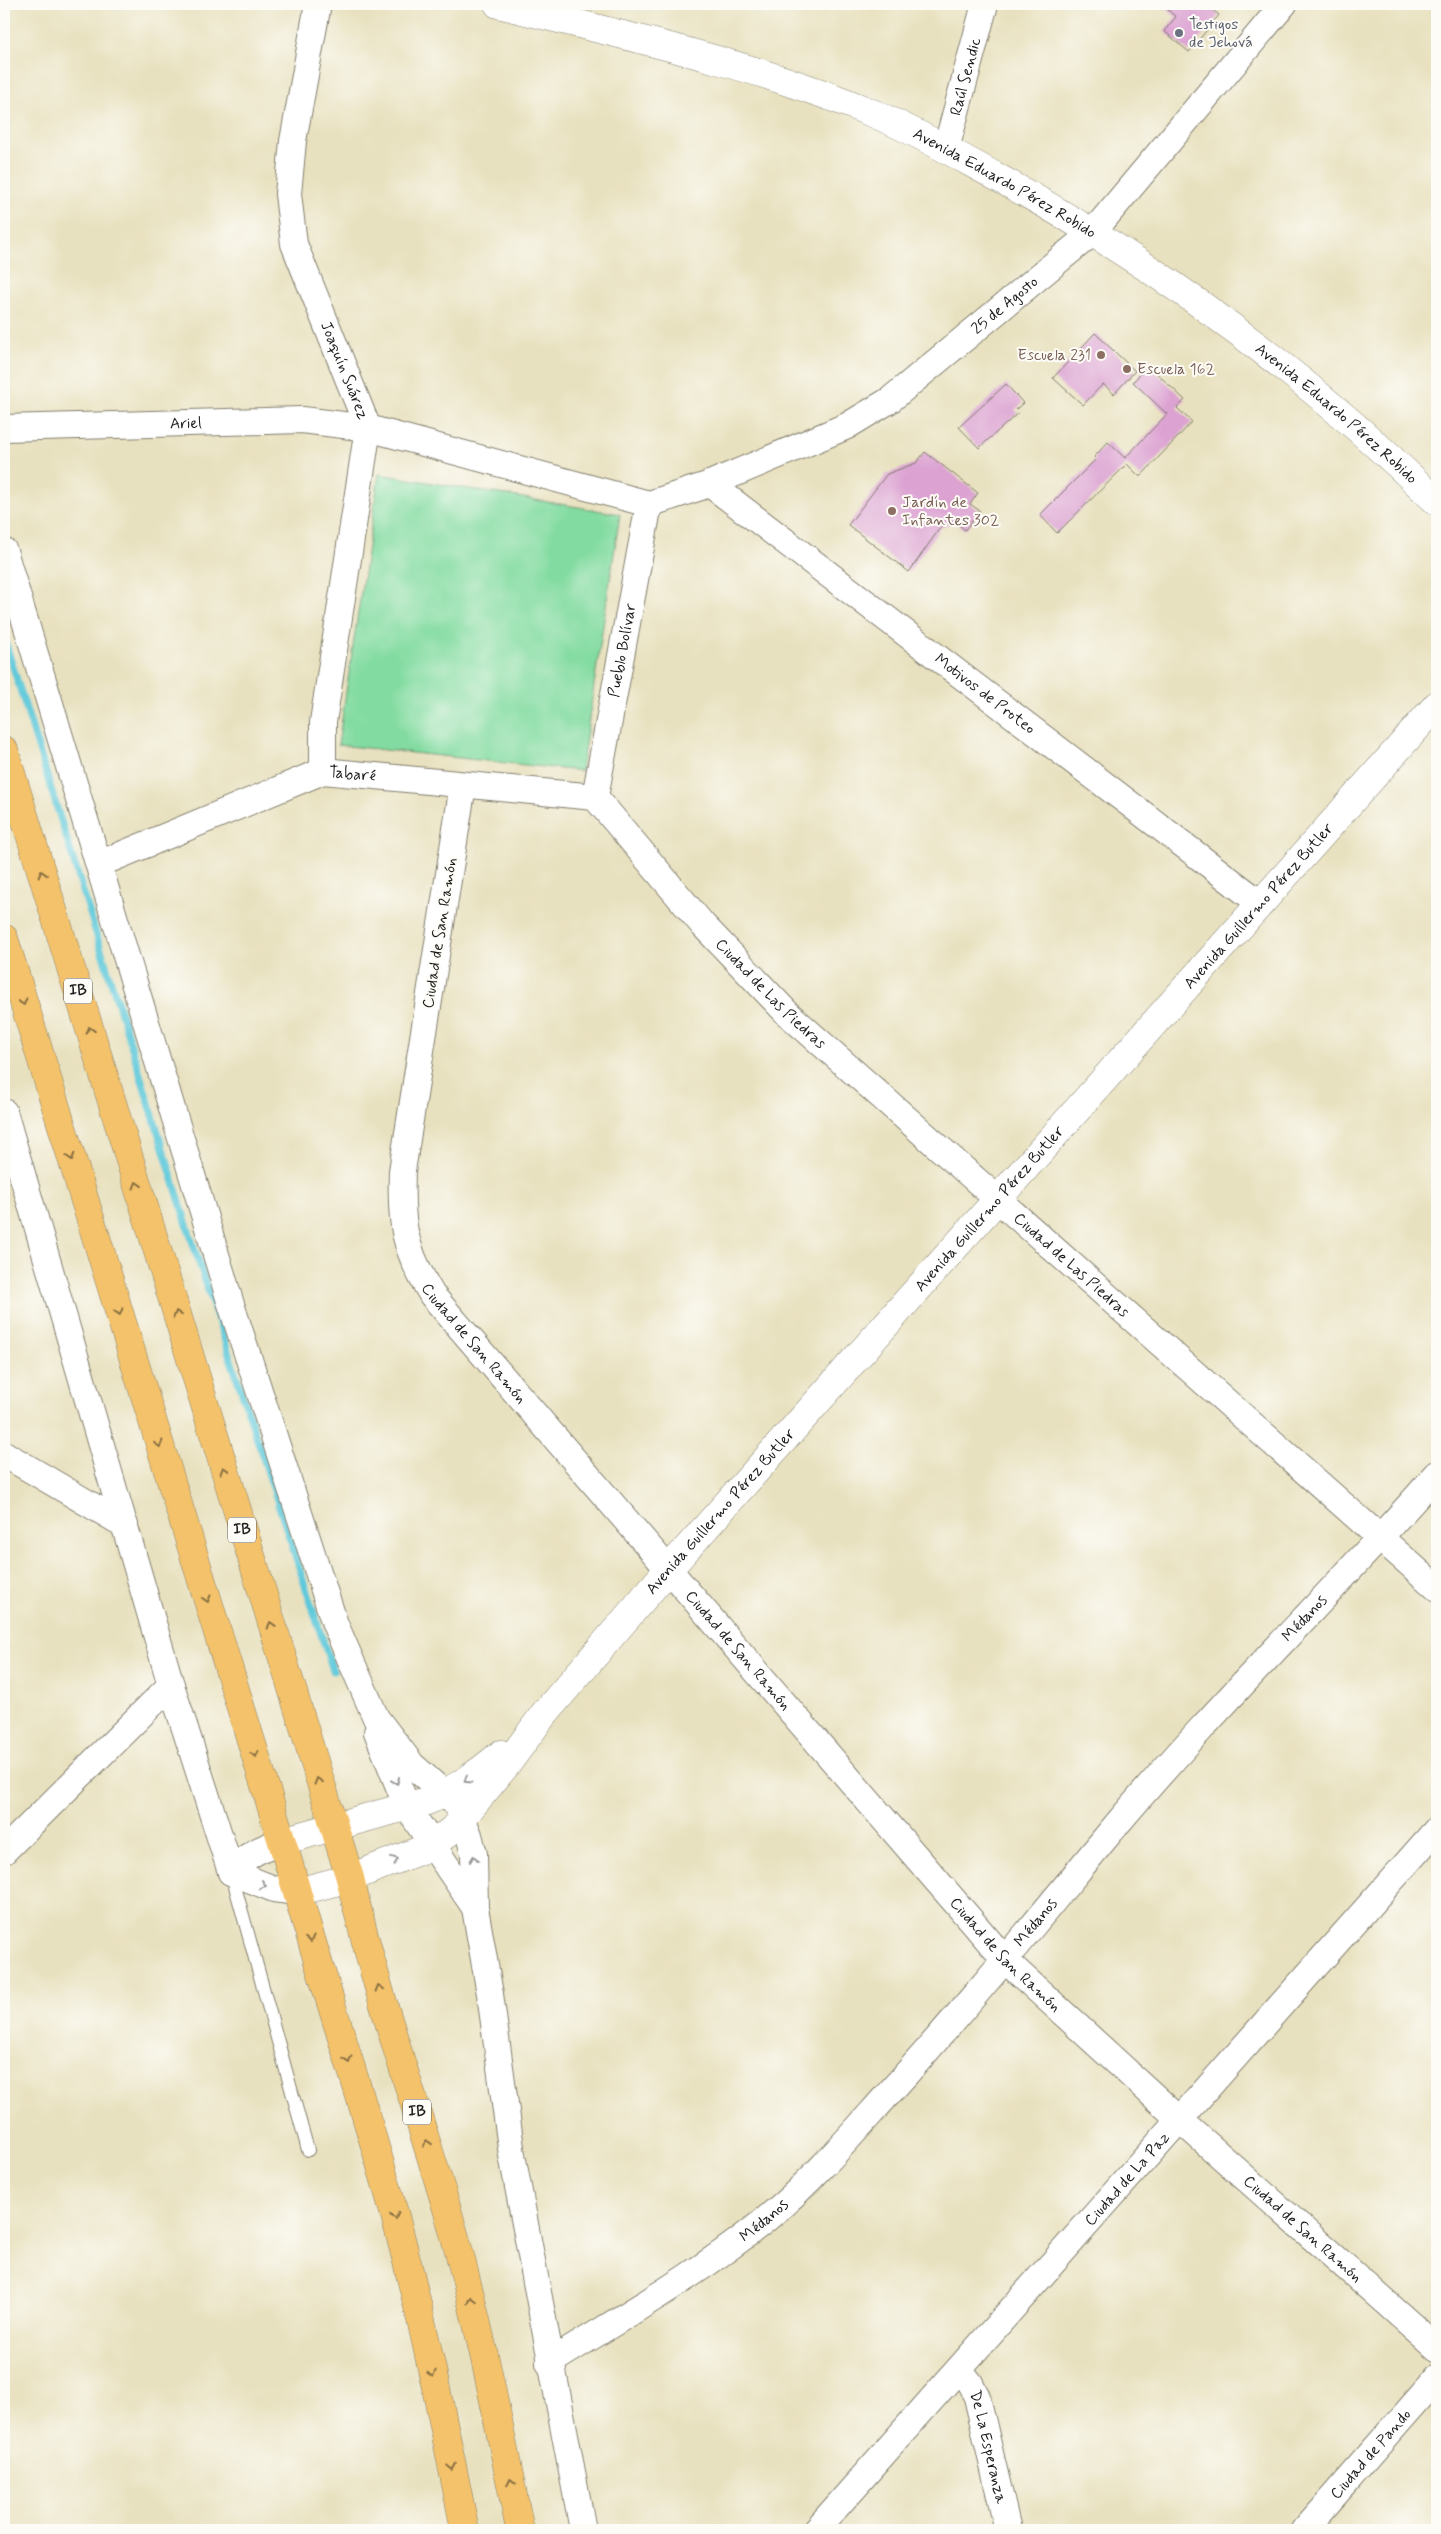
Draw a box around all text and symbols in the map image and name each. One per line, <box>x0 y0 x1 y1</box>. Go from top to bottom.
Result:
place label: Testigos de Jehová <box>1189 14 1253 53</box>
marker: Testigos de Jehová <box>1173 27 1185 39</box>
street label: Raúl Sendic <box>945 35 986 118</box>
street label: Avenida Eduardo Pérez Robido <box>909 123 1100 243</box>
street label: 25 de Agosto <box>967 271 1043 339</box>
street label: Joaquín Suárez <box>316 318 374 423</box>
street label: Avenida Eduardo Pérez Robido <box>1251 338 1422 489</box>
place label: Escuela 231 <box>1018 345 1091 366</box>
marker: Escuela 231 <box>1095 349 1107 361</box>
place label: Escuela 162 <box>1137 359 1216 380</box>
marker: Escuela 162 <box>1121 363 1133 375</box>
street label: Ariel <box>170 412 202 434</box>
place label: Jardín de Infantes 302 <box>902 492 1000 531</box>
marker: Jardín de Infantes 302 <box>886 505 898 517</box>
street label: Pueblo Bolívar <box>603 602 641 699</box>
street label: Motivos de Proteo <box>930 649 1040 739</box>
street label: Tabaré <box>328 761 377 786</box>
street label: Avenida Guillermo Pérez Butler <box>1179 818 1338 993</box>
street label: Ciudad de San Ramón <box>418 856 462 1010</box>
one-way arrow <box>37 871 47 879</box>
street label: Ciudad de Las Piedras <box>711 934 831 1053</box>
road number: IB <box>64 978 92 1004</box>
one-way arrow <box>18 997 28 1005</box>
one-way arrow <box>85 1026 95 1034</box>
street label: Avenida Guillermo Pérez Butler <box>910 1121 1069 1296</box>
one-way arrow <box>65 1152 75 1161</box>
one-way arrow <box>133 1181 143 1190</box>
street label: Ciudad de Las Piedras <box>1009 1208 1134 1322</box>
street label: Ciudad de San Ramón <box>417 1279 532 1408</box>
one-way arrow <box>113 1308 123 1316</box>
one-way arrow <box>172 1311 182 1319</box>
street label: Avenida Guillermo Pérez Butler <box>641 1423 800 1599</box>
one-way arrow <box>154 1439 164 1447</box>
one-way arrow <box>219 1466 229 1474</box>
road number: IB <box>228 1518 256 1542</box>
street label: Ciudad de San Ramón <box>681 1586 796 1715</box>
street label: Médanos <box>1277 1590 1332 1646</box>
one-way arrow <box>202 1594 212 1603</box>
one-way arrow <box>266 1622 276 1630</box>
one-way arrow <box>250 1750 260 1758</box>
one-way arrow <box>464 1773 473 1783</box>
one-way arrow <box>389 1776 400 1785</box>
one-way arrow <box>314 1777 324 1785</box>
one-way arrow <box>469 1855 480 1863</box>
one-way arrow <box>390 1856 399 1867</box>
one-way arrow <box>259 1879 267 1889</box>
street label: Ciudad de San Ramón <box>945 1893 1066 2017</box>
street label: Médanos <box>1009 1893 1062 1951</box>
one-way arrow <box>304 1934 315 1943</box>
one-way arrow <box>375 1984 385 1993</box>
one-way arrow <box>342 2056 352 2064</box>
road number: IB <box>403 2100 431 2124</box>
street label: Ciudad de La Paz <box>1080 2127 1174 2230</box>
one-way arrow <box>422 2140 432 2148</box>
street label: Ciudad de San Ramón <box>1239 2170 1367 2287</box>
street label: Médanos <box>735 2194 793 2247</box>
one-way arrow <box>389 2211 399 2220</box>
one-way arrow <box>466 2295 477 2304</box>
one-way arrow <box>426 2369 437 2378</box>
street label: De La Esperanza <box>965 2387 1012 2506</box>
street label: Ciudad de Pando <box>1325 2404 1416 2504</box>
one-way arrow <box>447 2463 457 2472</box>
one-way arrow <box>506 2478 516 2487</box>

